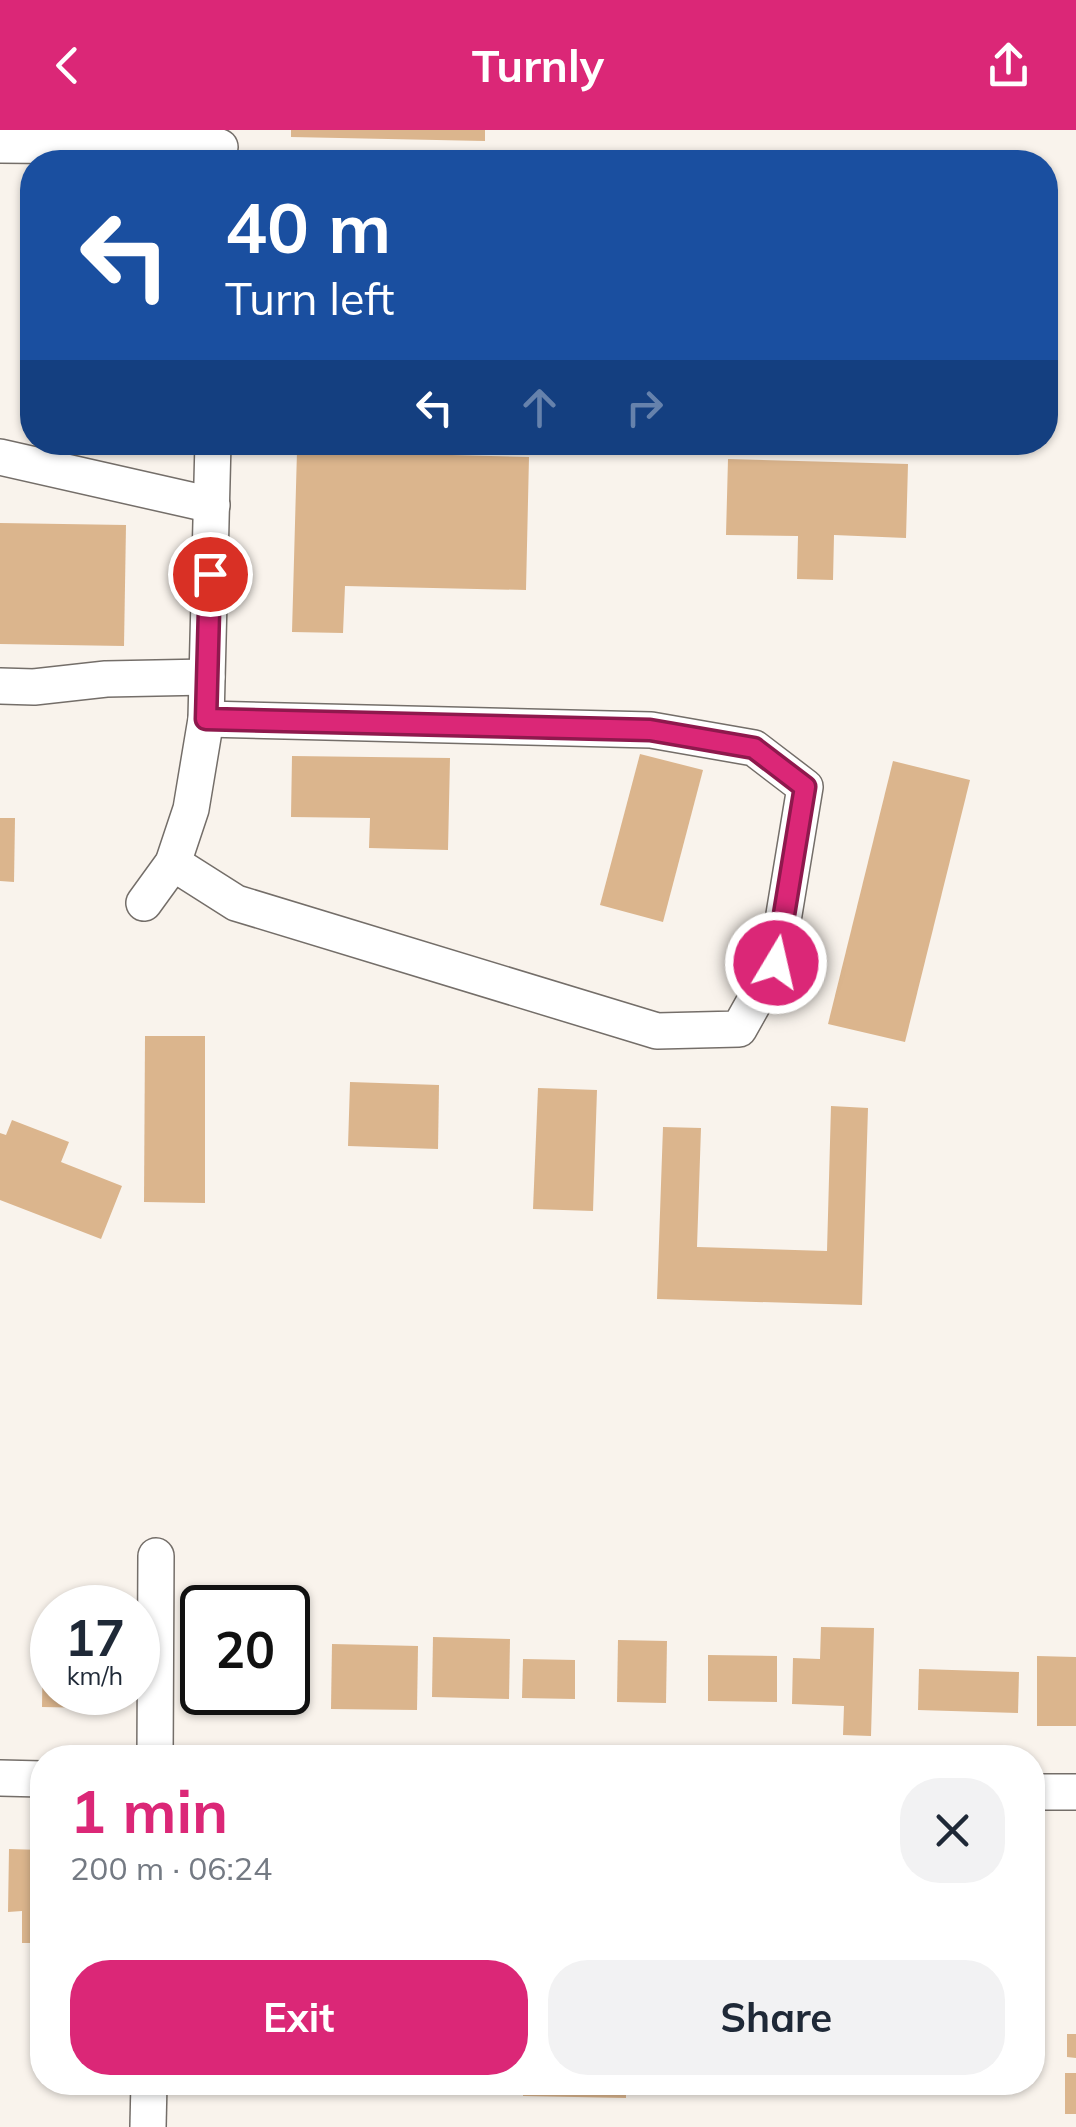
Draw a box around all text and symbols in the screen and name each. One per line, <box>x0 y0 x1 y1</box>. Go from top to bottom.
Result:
text: Turnly <box>472 37 604 93</box>
icon: back <box>40 38 95 93</box>
icon: share <box>981 38 1036 93</box>
text: 40 m <box>225 183 391 271</box>
icon: left <box>60 190 190 320</box>
text: Turn left <box>225 270 394 326</box>
icon: left <box>407 380 462 435</box>
icon: ahead <box>512 380 567 435</box>
icon: right <box>617 380 672 435</box>
pin <box>168 532 253 617</box>
icon: arrive <box>183 547 238 602</box>
position arrow <box>724 911 828 1015</box>
speed limit sign: 20 <box>180 1585 310 1715</box>
text: 17 <box>65 1606 125 1669</box>
text: km/h <box>67 1660 123 1691</box>
text: 1 min <box>70 1773 228 1848</box>
button: close <box>900 1778 1005 1883</box>
text: 200 m · 06:24 <box>70 1848 272 1888</box>
button: Exit <box>70 1960 528 2075</box>
button: Share <box>548 1960 1005 2075</box>

